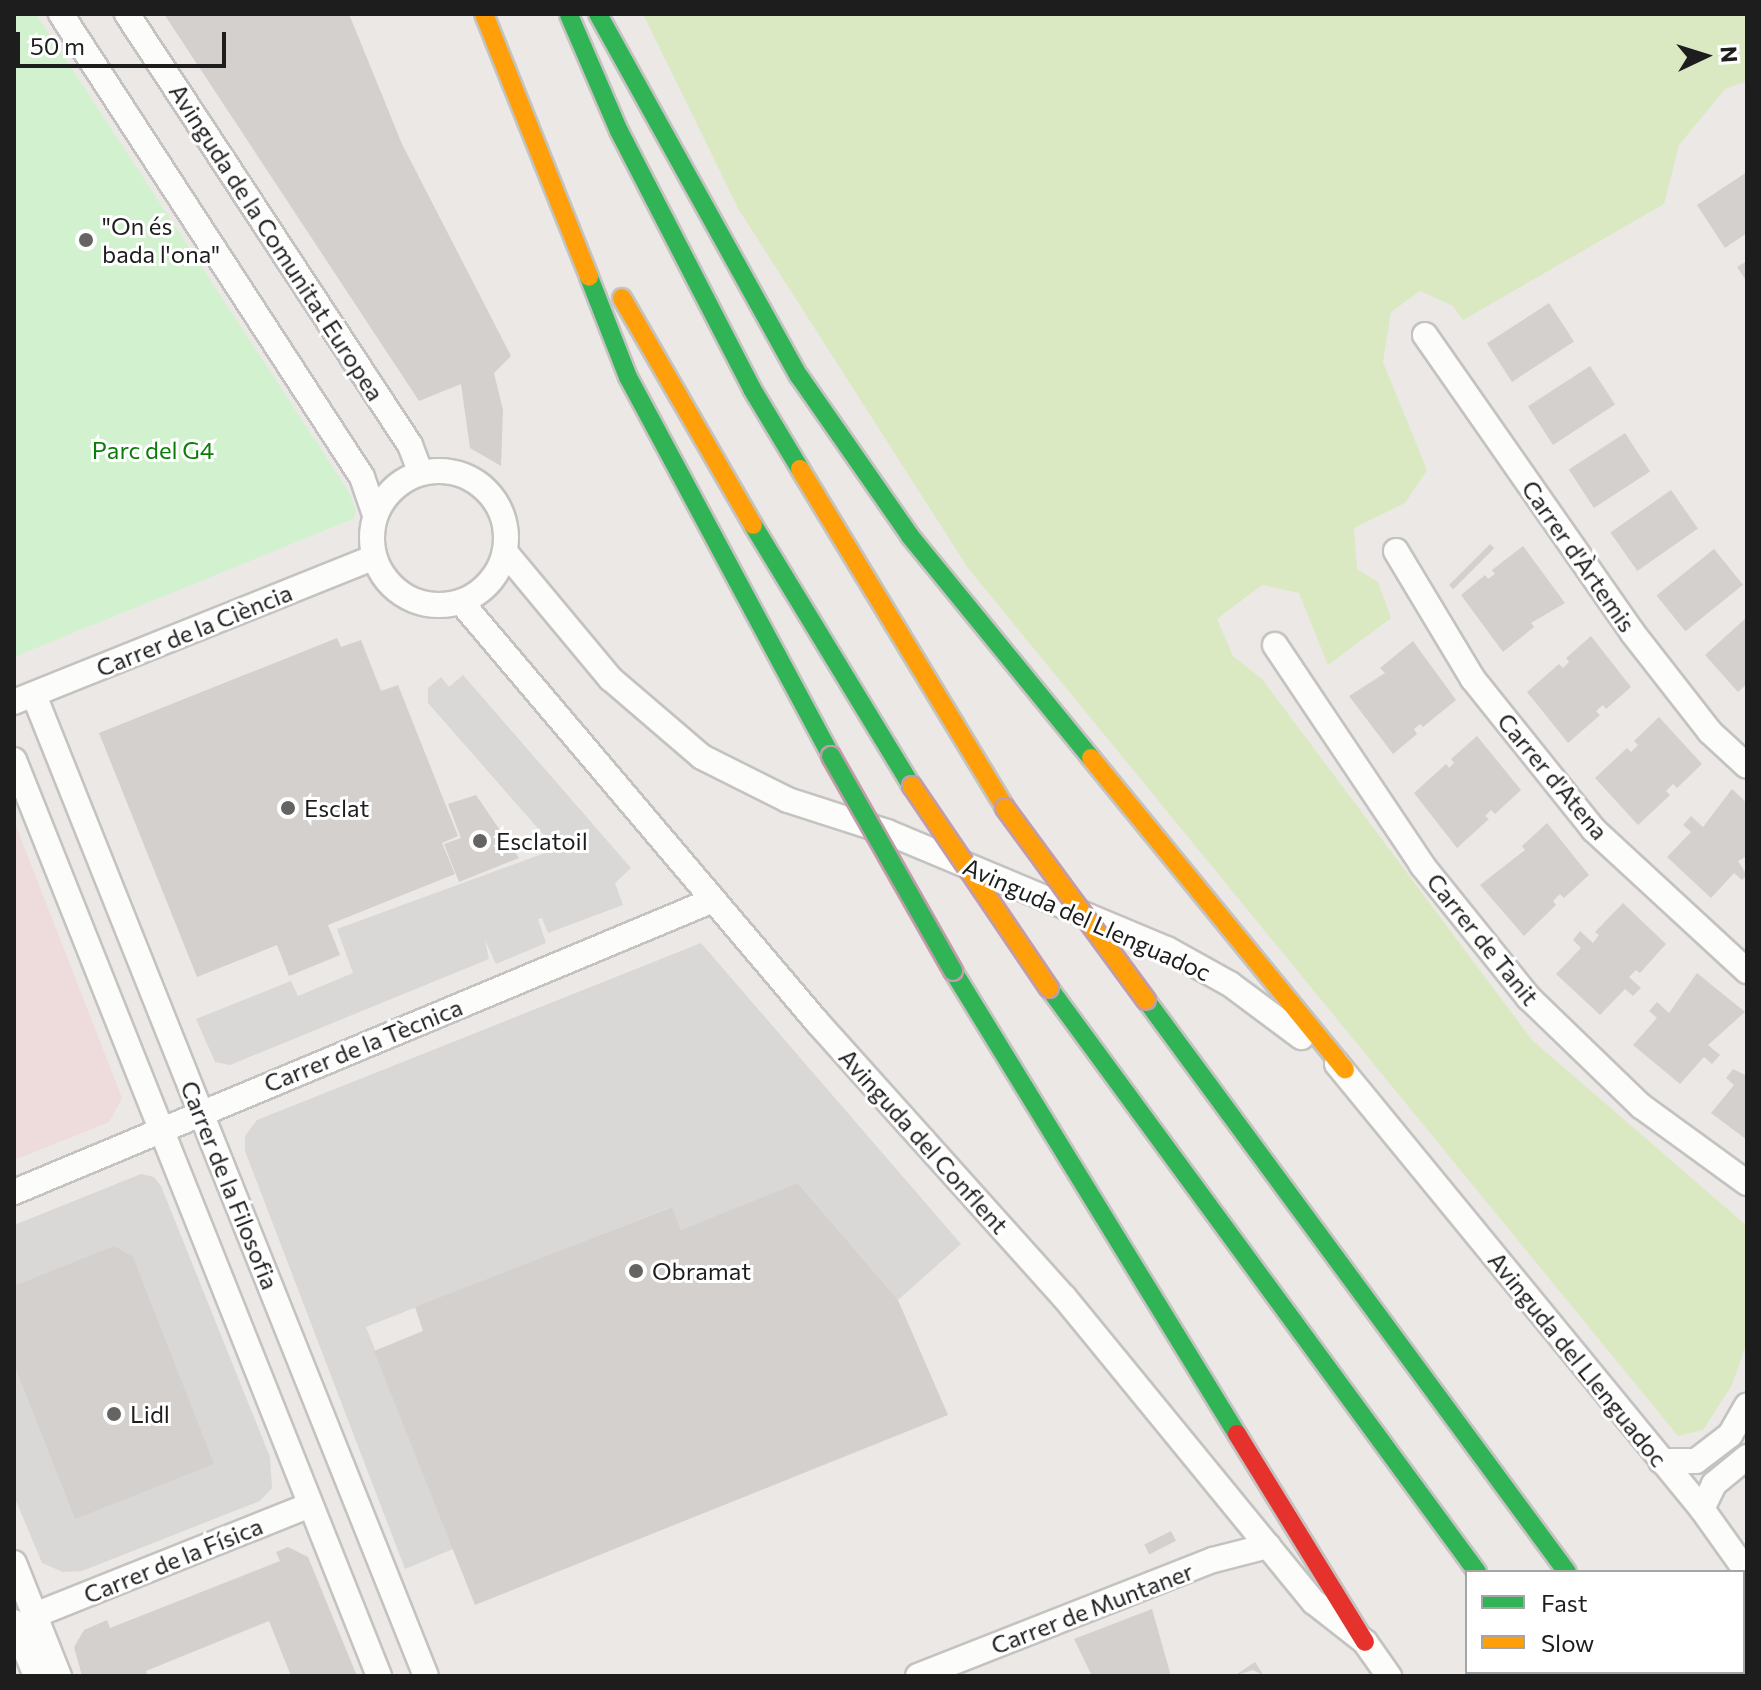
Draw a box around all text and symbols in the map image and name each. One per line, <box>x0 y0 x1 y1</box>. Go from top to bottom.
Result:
scale bar <box>20 16 230 66</box>
north arrow <box>1665 16 1745 96</box>
text: 50 m <box>30 31 85 60</box>
text: N <box>1715 45 1743 63</box>
street label: Avinguda de la Comunitat Europea <box>164 78 390 406</box>
place label: "On és bada l'ona" <box>102 212 220 268</box>
marker: "On és bada l'ona" <box>77 231 95 249</box>
park label: Parc del G4 <box>92 436 214 464</box>
street label: Carrer d'Àrtemis <box>1516 475 1642 637</box>
street label: Carrer de la Ciència <box>92 578 296 682</box>
street label: Carrer d'Atena <box>1492 707 1614 845</box>
place label: Esclat <box>304 794 369 822</box>
marker: Esclat <box>279 799 297 817</box>
place label: Esclatoil <box>496 827 588 855</box>
marker: Esclatoil <box>471 832 489 850</box>
street label: Avinguda del Llenguadoc <box>959 851 1215 987</box>
street label: Carrer de Tanit <box>1421 867 1545 1011</box>
street label: Carrer de la Tècnica <box>260 992 466 1098</box>
street label: Avinguda del Conflent <box>833 1043 1015 1239</box>
street label: Carrer de la Filosofia <box>175 1077 285 1293</box>
street label: Avinguda del Llenguadoc <box>1483 1246 1673 1472</box>
place label: Obramat <box>652 1257 751 1285</box>
marker: Obramat <box>627 1262 645 1280</box>
place label: Lidl <box>130 1400 170 1428</box>
marker: Lidl <box>105 1405 123 1423</box>
street label: Carrer de la Física <box>79 1511 267 1609</box>
street label: Carrer de Muntaner <box>987 1556 1197 1660</box>
legend <box>1465 1570 1745 1674</box>
text: Fast <box>1541 1588 1588 1617</box>
text: Slow <box>1541 1628 1594 1657</box>

